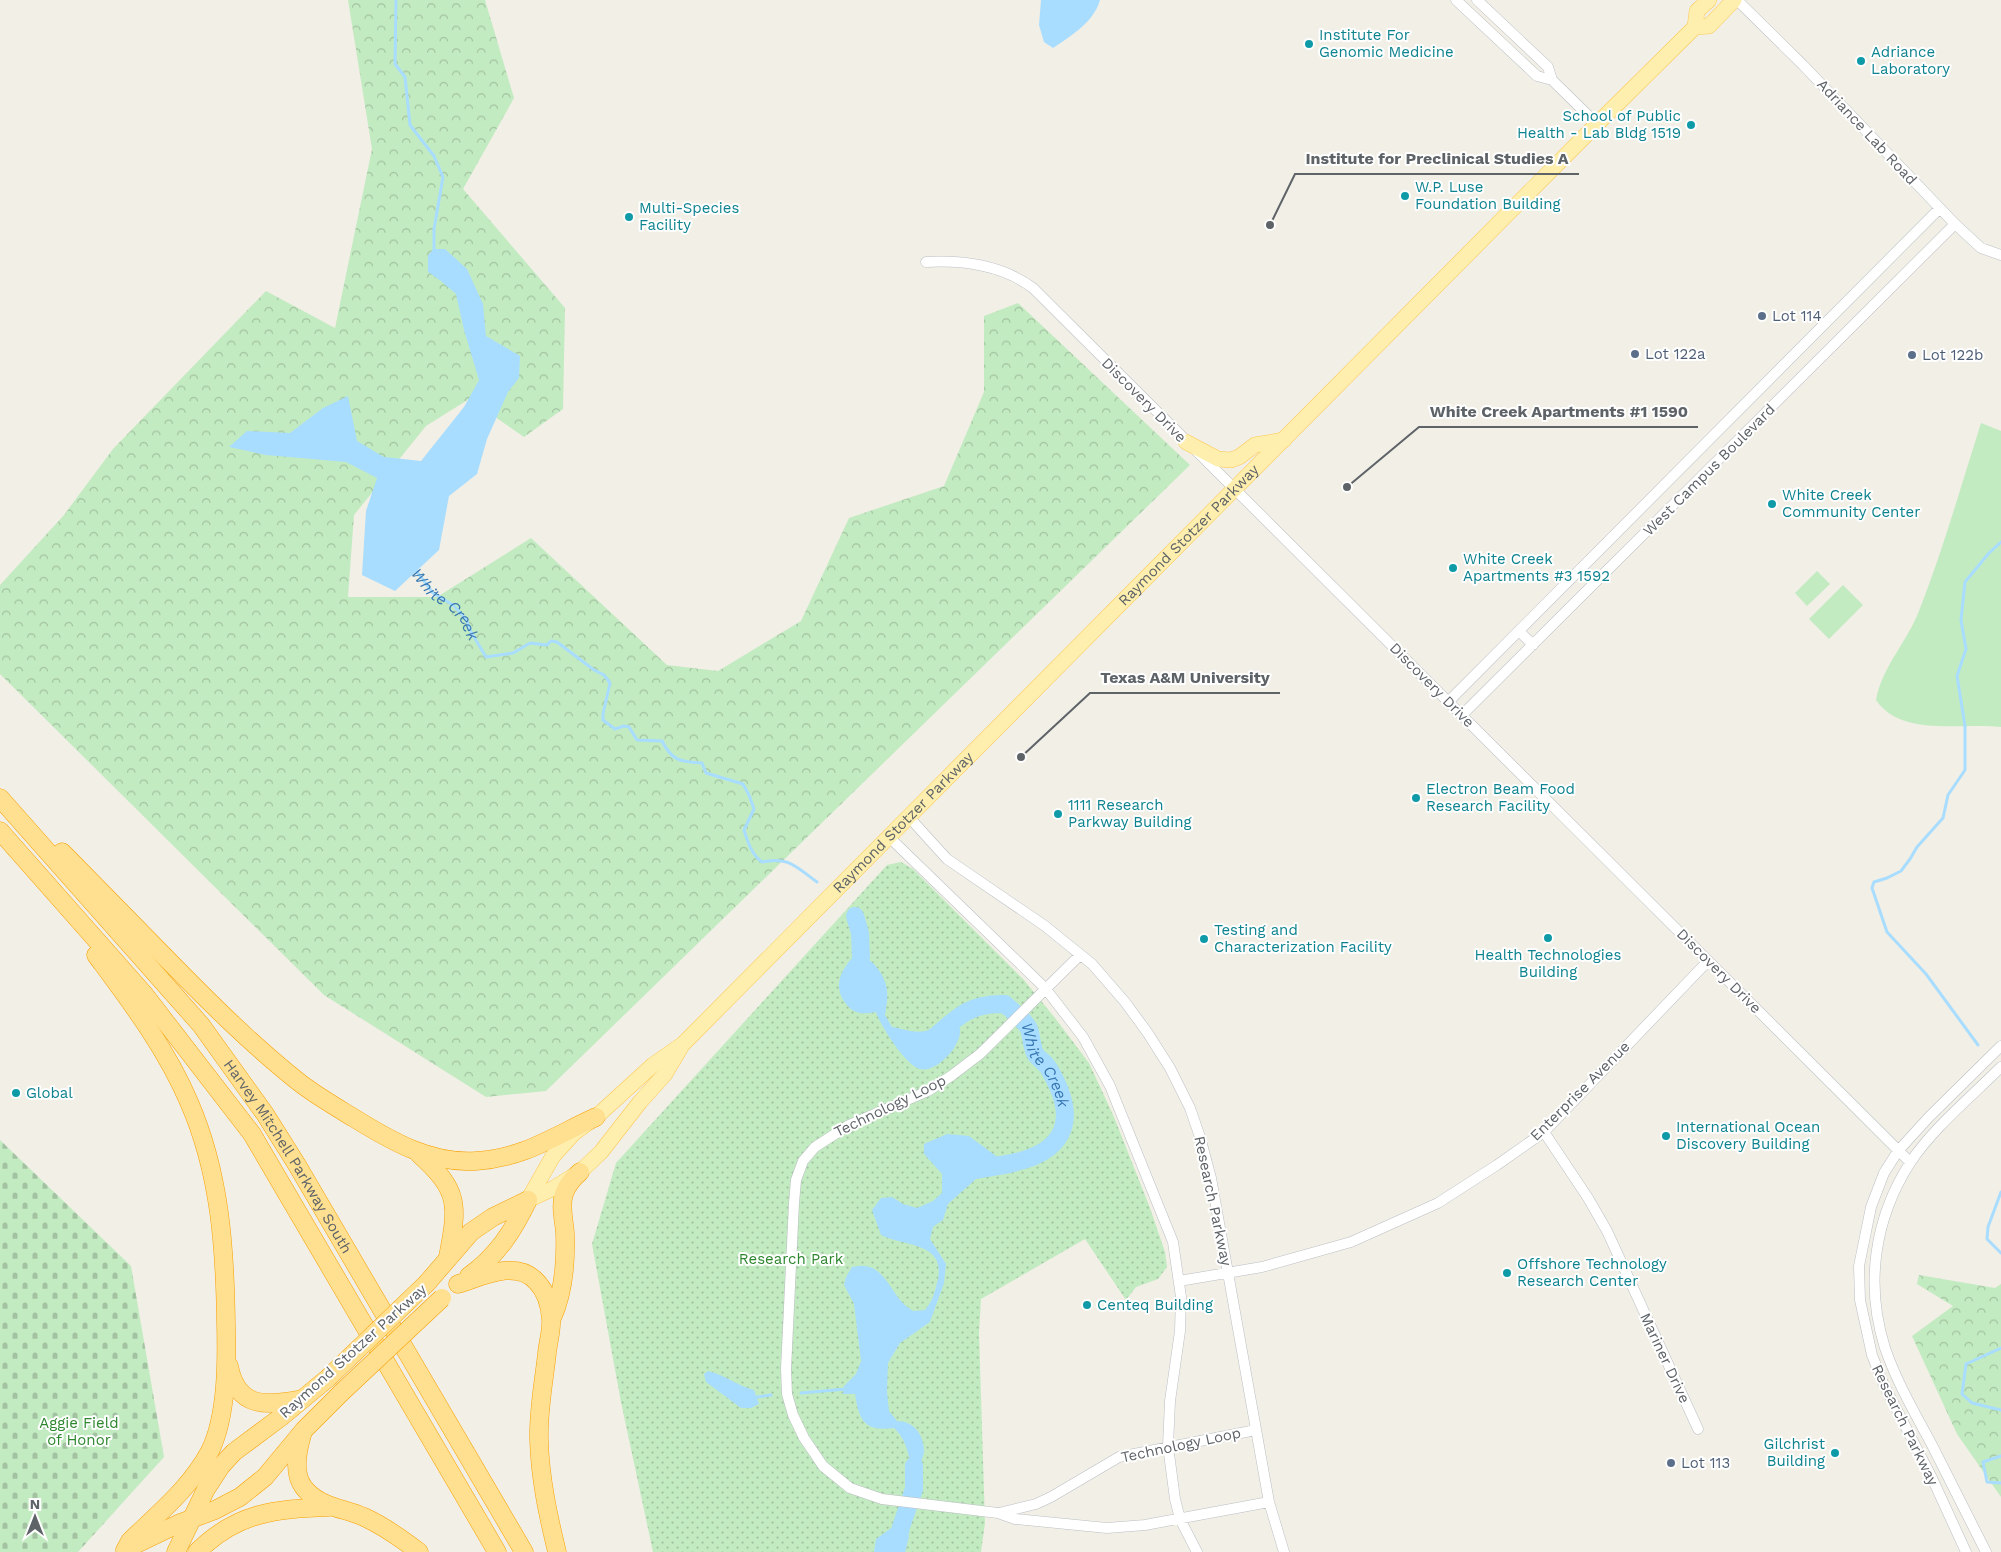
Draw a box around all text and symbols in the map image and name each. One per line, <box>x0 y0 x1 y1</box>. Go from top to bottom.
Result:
place label: Institute For Genomic Medicine <box>1319 26 1454 61</box>
marker: Institute For Genomic Medicine <box>1303 38 1315 50</box>
place label: Adriance Laboratory <box>1871 43 1950 78</box>
marker: Adriance Laboratory <box>1855 55 1867 67</box>
street label: Adriance Lab Road <box>1813 75 1921 189</box>
place label: School of Public Health - Lab Bldg 1519 <box>1517 107 1681 142</box>
marker: School of Public Health - Lab Bldg 1519 <box>1685 119 1697 131</box>
callout: Institute for Preclinical Studies A <box>1295 143 1579 174</box>
text: Institute for Preclinical Studies A <box>1305 149 1569 168</box>
place label: W.P. Luse Foundation Building <box>1415 178 1560 213</box>
marker: W.P. Luse Foundation Building <box>1399 190 1411 202</box>
place label: Multi-Species Facility <box>639 199 739 234</box>
marker: Multi-Species Facility <box>623 211 635 223</box>
place label: Lot 114 <box>1772 307 1822 325</box>
marker: Lot 114 <box>1756 310 1768 322</box>
place label: Lot 122a <box>1645 345 1706 363</box>
place label: Lot 122b <box>1922 346 1983 364</box>
marker: Lot 122a <box>1629 348 1641 360</box>
marker: Lot 122b <box>1906 349 1918 361</box>
street label: Discovery Drive <box>1098 354 1190 446</box>
callout: White Creek Apartments #1 1590 <box>1419 396 1698 427</box>
street label: West Campus Boulevard <box>1639 400 1779 540</box>
text: White Creek Apartments #1 1590 <box>1430 402 1688 421</box>
street label: Raymond Stotzer Parkway <box>1114 461 1263 610</box>
place label: White Creek Community Center <box>1782 486 1920 521</box>
marker: White Creek Community Center <box>1766 498 1778 510</box>
place label: White Creek Apartments #3 1592 <box>1463 550 1610 585</box>
marker: White Creek Apartments #3 1592 <box>1447 562 1459 574</box>
water label: White Creek <box>407 564 483 645</box>
street label: Discovery Drive <box>1386 639 1478 731</box>
callout: Texas A&M University <box>1090 662 1280 693</box>
text: Texas A&M University <box>1100 668 1271 687</box>
street label: Raymond Stotzer Parkway <box>829 748 977 897</box>
place label: Electron Beam Food Research Facility <box>1426 780 1575 815</box>
marker: Electron Beam Food Research Facility <box>1410 792 1422 804</box>
place label: 1111 Research Parkway Building <box>1068 796 1191 831</box>
marker: 1111 Research Parkway Building <box>1052 808 1064 820</box>
place label: Testing and Characterization Facility <box>1214 921 1392 956</box>
street label: Discovery Drive <box>1673 925 1765 1017</box>
marker: Health Technologies Building <box>1542 932 1554 944</box>
marker: Testing and Characterization Facility <box>1198 933 1210 945</box>
place label: Health Technologies Building <box>1475 946 1621 981</box>
water label: White Creek <box>1018 1020 1073 1110</box>
street label: Enterprise Avenue <box>1526 1037 1634 1145</box>
street label: Harvey Mitchell Parkway South <box>220 1056 356 1257</box>
street label: Technology Loop <box>831 1071 949 1141</box>
place label: Global <box>26 1084 73 1102</box>
marker: Global <box>10 1087 22 1099</box>
place label: International Ocean Discovery Building <box>1676 1118 1820 1153</box>
marker: International Ocean Discovery Building <box>1660 1130 1672 1142</box>
street label: Research Parkway <box>1190 1134 1236 1268</box>
park label: Research Park <box>739 1250 844 1268</box>
place label: Offshore Technology Research Center <box>1517 1255 1667 1290</box>
marker: Offshore Technology Research Center <box>1501 1267 1513 1279</box>
street label: Raymond Stotzer Parkway <box>276 1280 430 1422</box>
place label: Centeq Building <box>1097 1296 1213 1314</box>
marker: Centeq Building <box>1081 1299 1093 1311</box>
street label: Mariner Drive <box>1636 1310 1694 1406</box>
street label: Research Parkway <box>1868 1361 1942 1489</box>
park label: Aggie Field of Honor <box>39 1414 119 1449</box>
street label: Technology Loop <box>1119 1423 1243 1467</box>
place label: Gilchrist Building <box>1764 1435 1826 1470</box>
marker: Gilchrist Building <box>1829 1447 1841 1459</box>
place label: Lot 113 <box>1681 1454 1730 1472</box>
marker: Lot 113 <box>1665 1457 1677 1469</box>
north arrow <box>10 1492 60 1542</box>
text: N <box>30 1496 40 1512</box>

